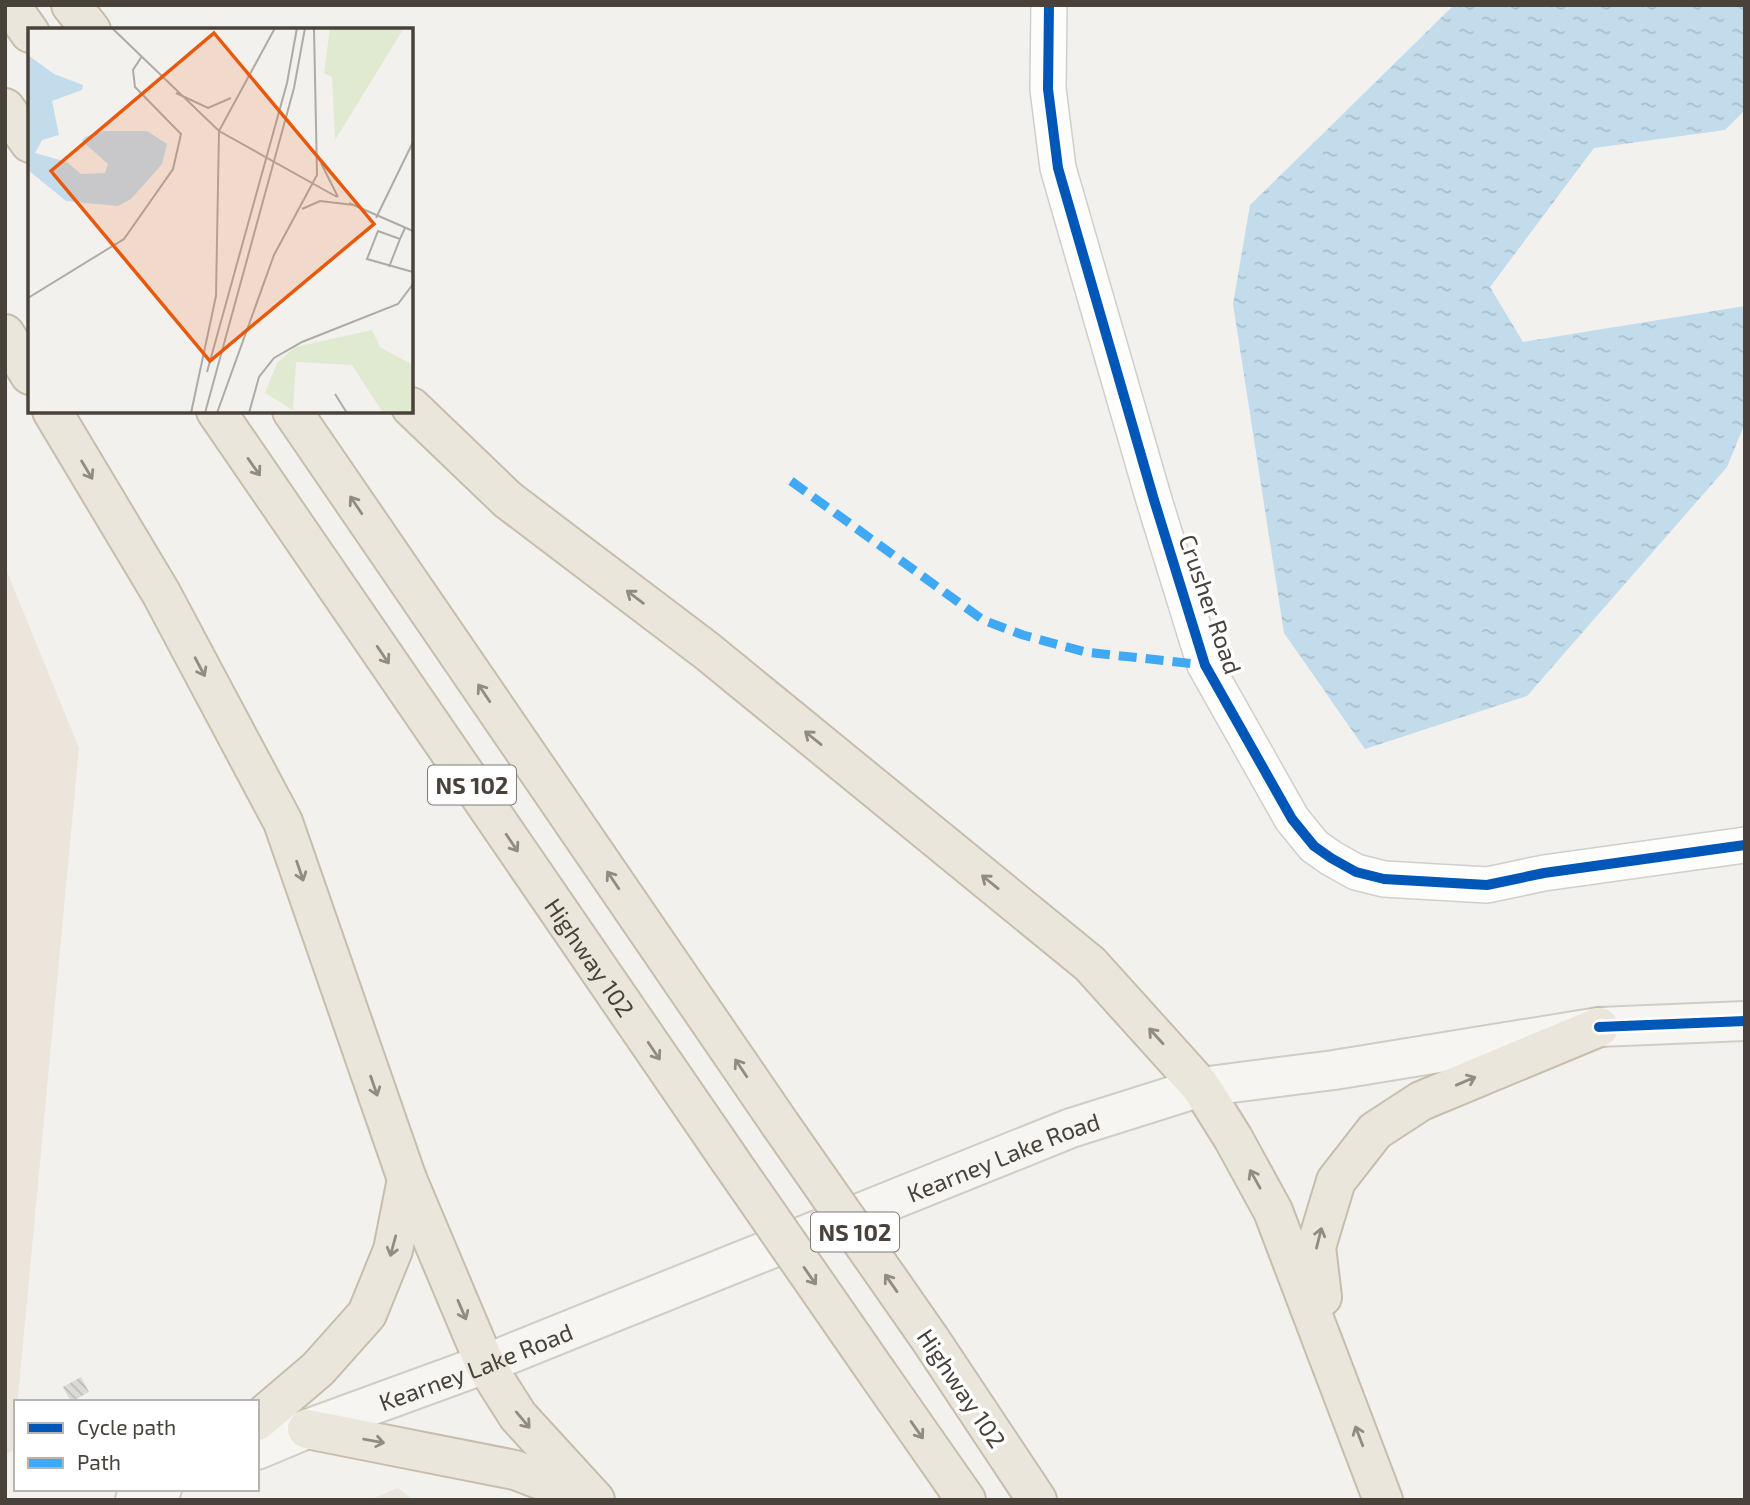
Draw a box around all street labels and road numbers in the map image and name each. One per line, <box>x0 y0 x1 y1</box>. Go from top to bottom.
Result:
street label: Crusher Road <box>1174 530 1248 678</box>
road number: NS 102 <box>428 765 516 804</box>
street label: Highway 102 <box>540 892 641 1022</box>
street label: Kearney Lake Road <box>902 1105 1103 1207</box>
road number: NS 102 <box>811 1212 899 1252</box>
street label: Kearney Lake Road <box>375 1316 576 1416</box>
street label: Highway 102 <box>912 1323 1012 1453</box>

